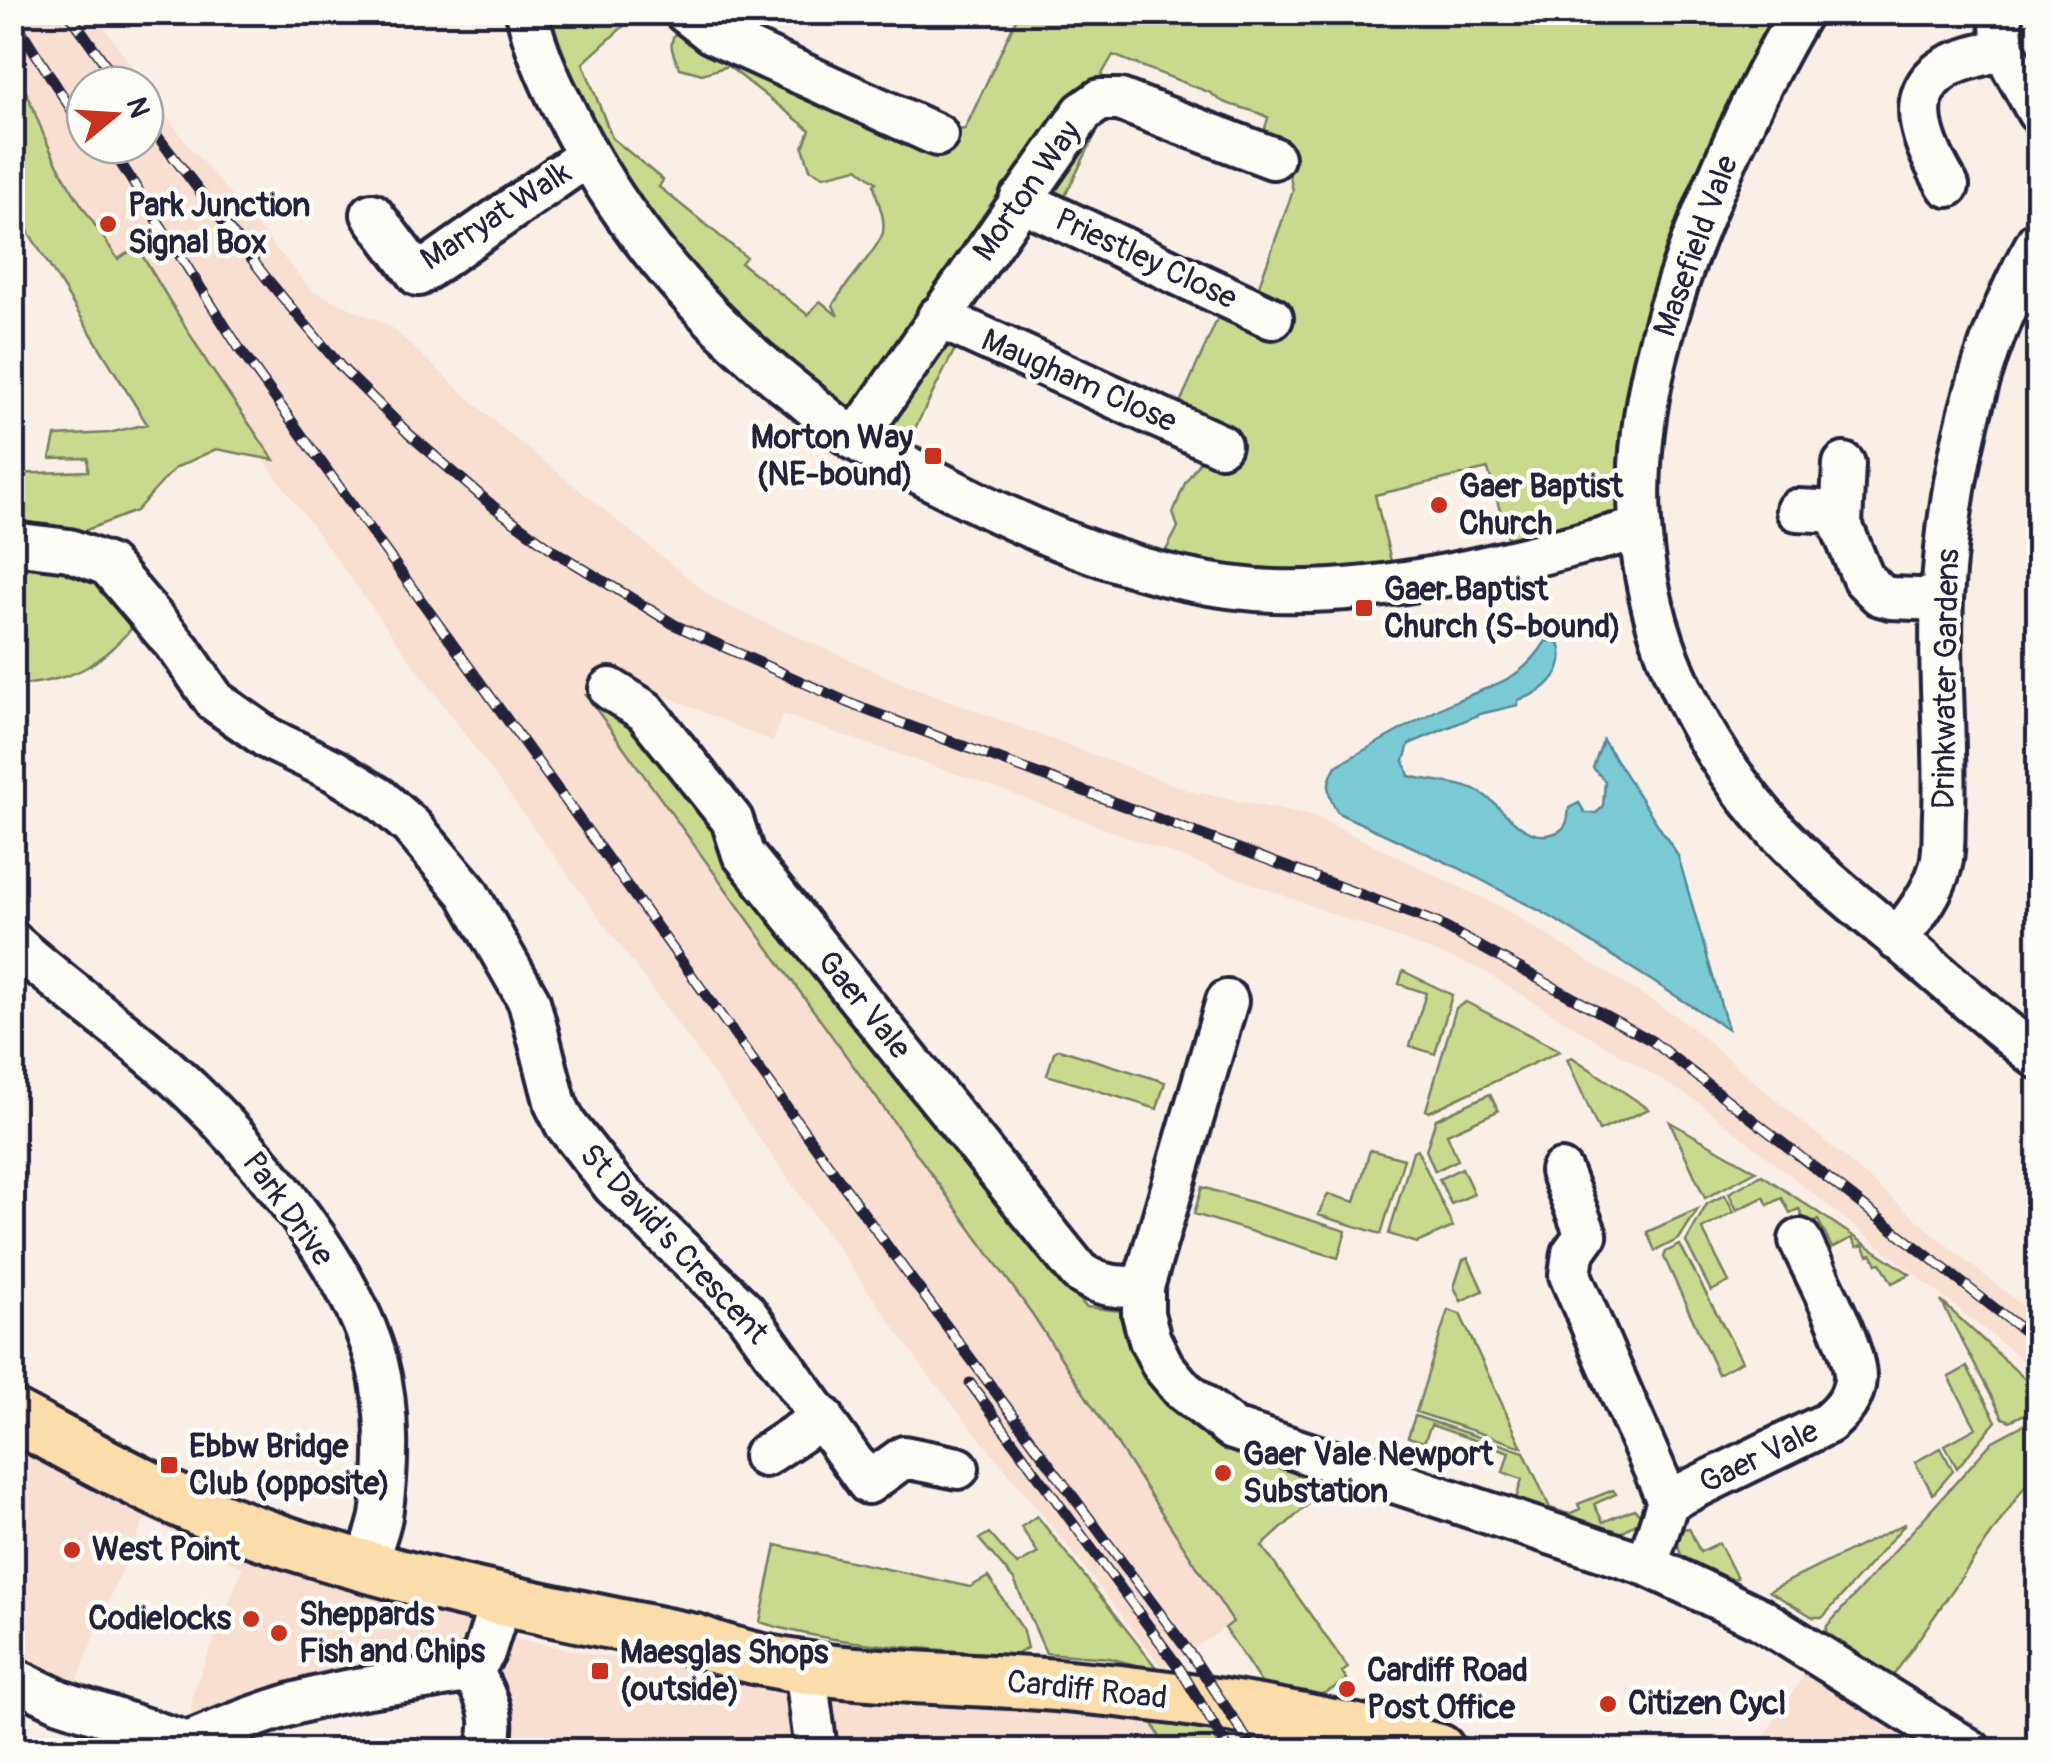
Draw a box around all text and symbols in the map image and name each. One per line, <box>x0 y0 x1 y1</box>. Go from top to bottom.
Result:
north arrow <box>65 65 165 165</box>
text: N <box>118 93 157 122</box>
street label: Morton Way <box>964 113 1090 269</box>
street label: Masefield Vale <box>1645 150 1747 342</box>
street label: Marryat Walk <box>413 153 579 279</box>
place label: Park Junction Signal Box <box>128 186 310 263</box>
street label: Priestley Close <box>1049 200 1243 319</box>
marker: Park Junction Signal Box <box>97 213 119 235</box>
street label: Maugham Close <box>975 320 1183 442</box>
place label: Morton Way (NE-bound) <box>751 418 913 495</box>
marker: Morton Way (NE-bound) <box>922 445 944 467</box>
place label: Gaer Baptist Church <box>1459 467 1624 544</box>
marker: Gaer Baptist Church <box>1428 494 1450 516</box>
street label: Drinkwater Gardens <box>1924 548 1968 810</box>
place label: Gaer Baptist Church (S-bound) <box>1384 570 1621 647</box>
marker: Gaer Baptist Church (S-bound) <box>1353 597 1375 619</box>
street label: Gaer Vale <box>808 943 920 1067</box>
street label: St David's Crescent <box>571 1135 777 1353</box>
street label: Park Drive <box>233 1144 343 1274</box>
street label: Gaer Vale <box>1693 1411 1825 1503</box>
place label: Ebbw Bridge Club (opposite) <box>189 1427 390 1504</box>
place label: Gaer Vale Newport Substation <box>1243 1435 1494 1512</box>
marker: Ebbw Bridge Club (opposite) <box>158 1454 180 1476</box>
marker: Gaer Vale Newport Substation <box>1212 1462 1234 1484</box>
place label: West Point <box>92 1530 241 1570</box>
marker: West Point <box>61 1539 83 1561</box>
place label: Sheppards Fish and Chips <box>299 1595 486 1672</box>
place label: Codielocks <box>88 1599 232 1639</box>
marker: Codielocks <box>240 1608 262 1630</box>
marker: Sheppards Fish and Chips <box>268 1622 290 1644</box>
place label: Maesglas Shops (outside) <box>620 1633 829 1710</box>
place label: Cardiff Road Post Office <box>1367 1651 1528 1728</box>
marker: Maesglas Shops (outside) <box>589 1660 611 1682</box>
street label: Cardiff Road <box>1005 1662 1169 1718</box>
marker: Cardiff Road Post Office <box>1336 1678 1358 1700</box>
place label: Citizen Cycl <box>1628 1684 1786 1724</box>
marker: Citizen Cycl <box>1597 1693 1619 1715</box>

